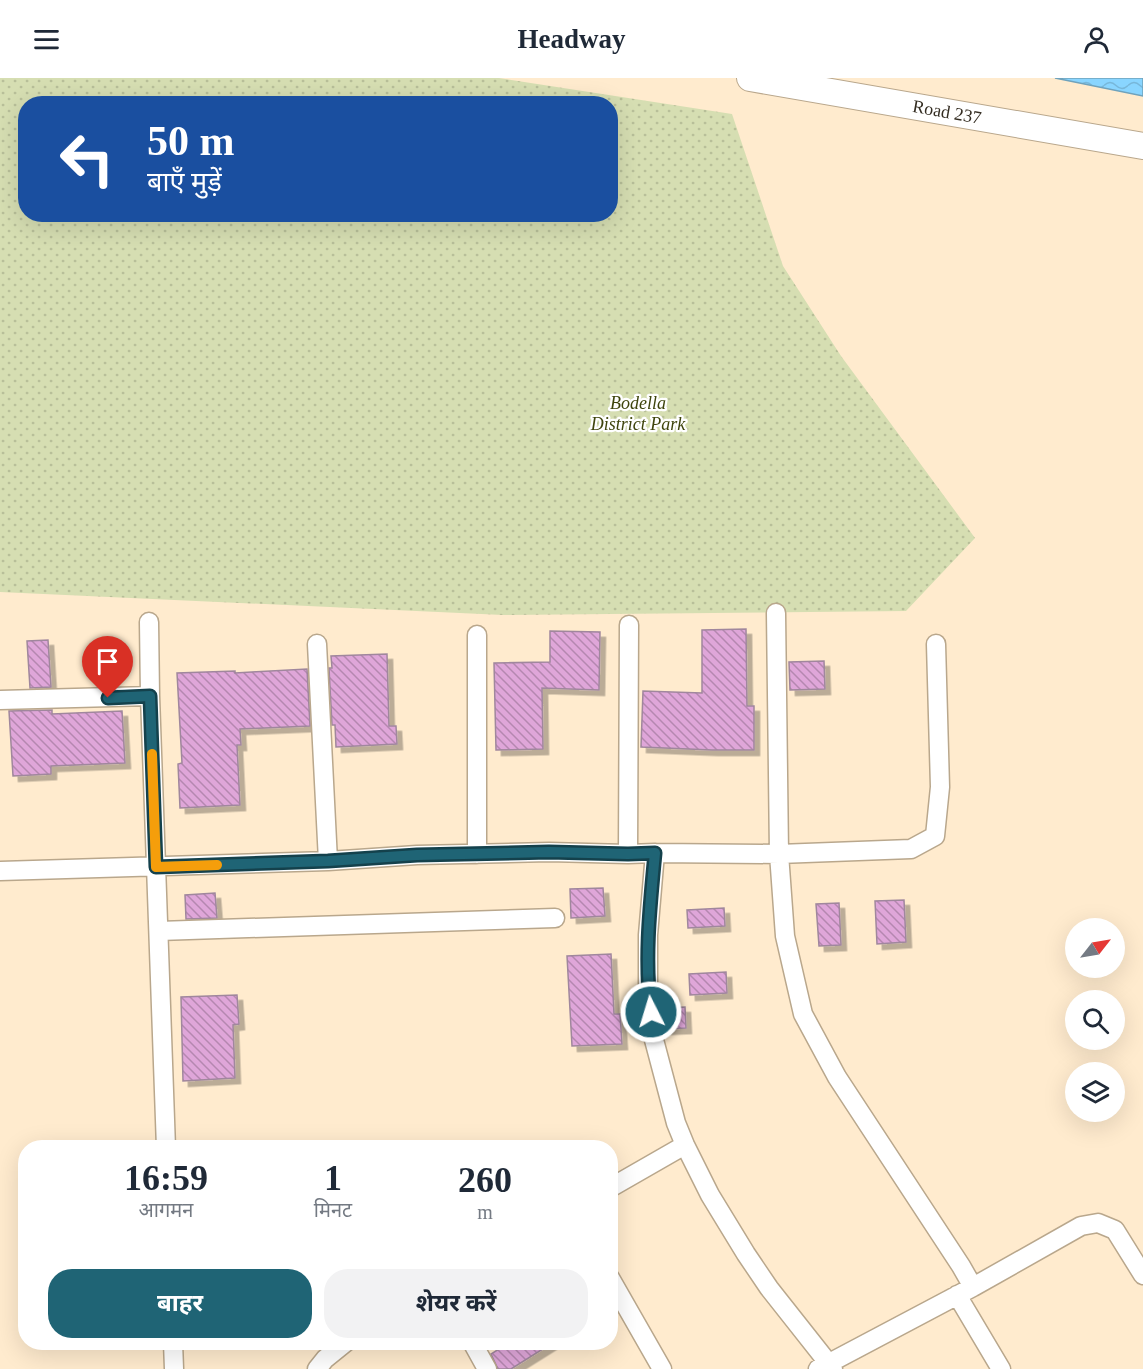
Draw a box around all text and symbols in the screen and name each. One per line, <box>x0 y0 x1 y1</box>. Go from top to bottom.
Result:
icon: menu <box>30 23 63 56</box>
icon: person <box>1080 23 1113 56</box>
text: Headway <box>518 24 626 54</box>
street label: Road 237 <box>911 96 983 128</box>
text: 50 m <box>147 118 235 164</box>
icon: left <box>48 120 126 198</box>
text: बाएँ मुड़ें <box>147 167 222 197</box>
park label: Bodella District Park <box>590 393 686 434</box>
pin <box>82 636 133 698</box>
icon: arrive <box>91 645 124 678</box>
north arrow <box>1065 918 1125 978</box>
map controls <box>1065 918 1125 1122</box>
position arrow <box>619 980 683 1044</box>
button: search <box>1065 990 1125 1050</box>
button: layers <box>1065 1062 1125 1122</box>
text: 16:59 <box>124 1158 208 1198</box>
text: 1 <box>324 1158 342 1198</box>
text: 260 <box>458 1160 512 1200</box>
text: आगमन <box>139 1199 193 1221</box>
text: मिनट <box>314 1199 352 1221</box>
text: m <box>477 1201 493 1223</box>
button: बाहर <box>48 1269 312 1338</box>
button: शेयर करें <box>324 1269 588 1338</box>

